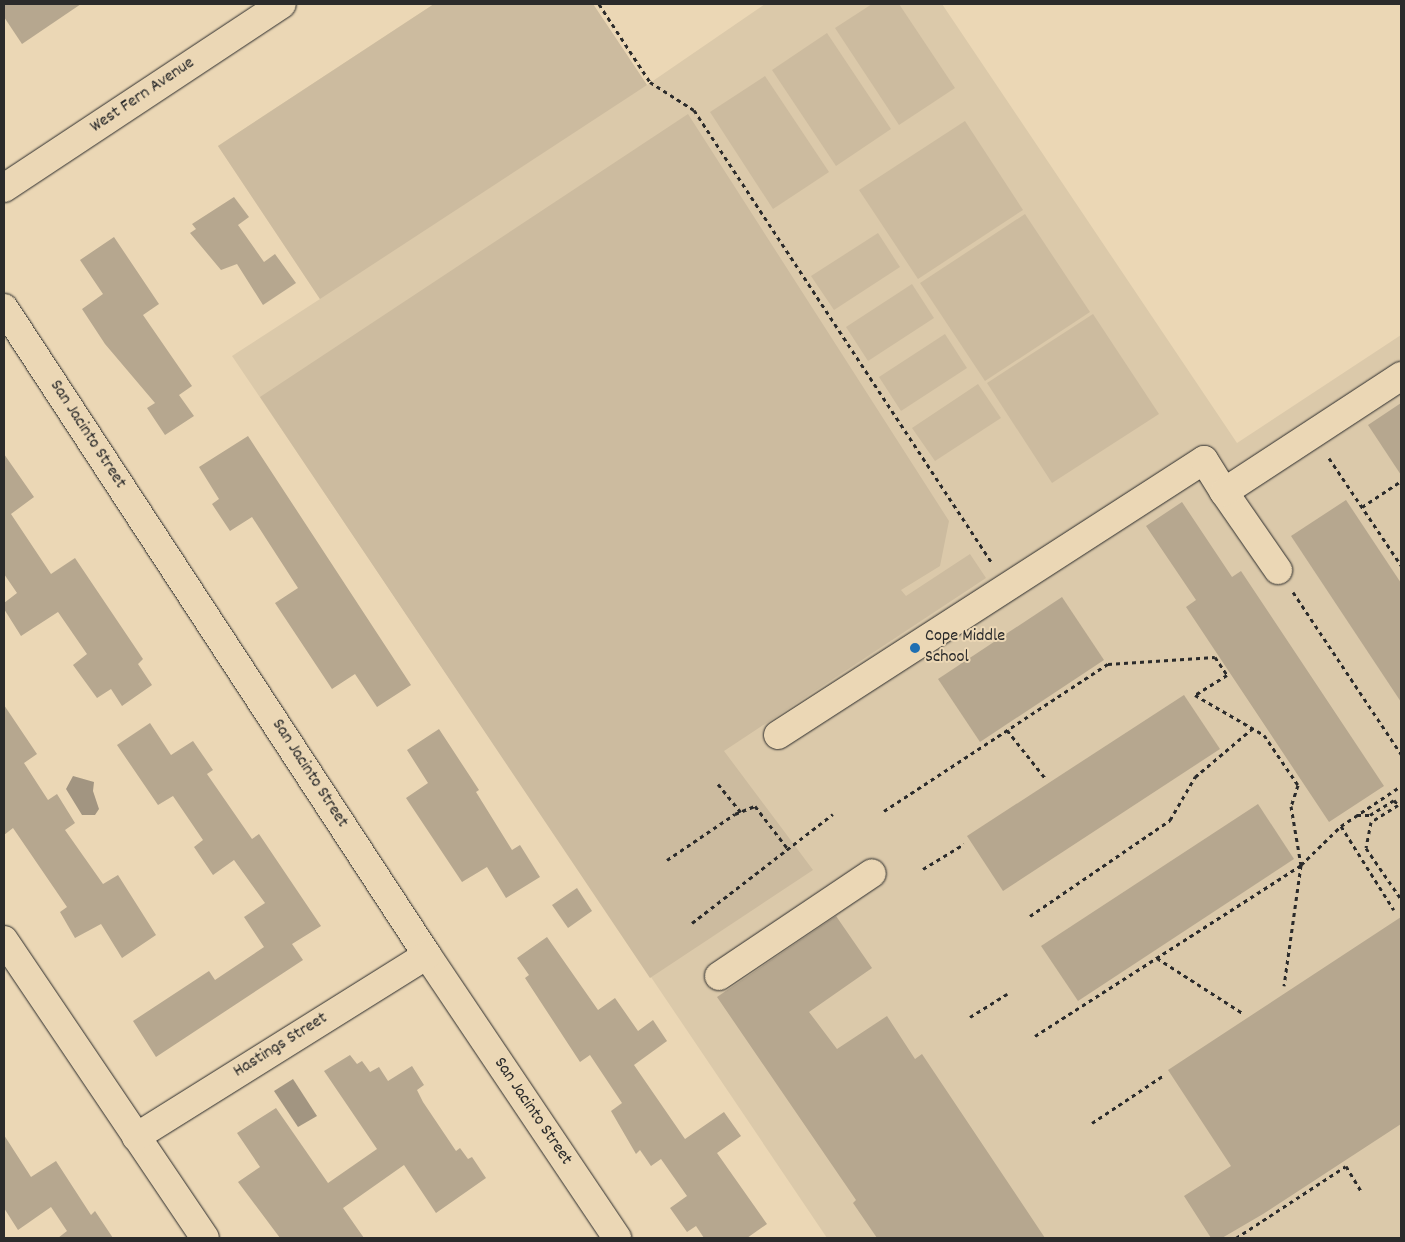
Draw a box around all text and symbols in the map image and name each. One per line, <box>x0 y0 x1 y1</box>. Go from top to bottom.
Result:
street label: West Fern Avenue <box>87 53 199 139</box>
street label: San Jacinto Street <box>44 377 130 493</box>
place label: Cope Middle School <box>925 627 1005 670</box>
marker: Cope Middle School <box>909 642 921 654</box>
street label: San Jacinto Street <box>266 716 352 832</box>
street label: Hastings Street <box>230 1009 332 1083</box>
street label: San Jacinto Street <box>488 1054 576 1170</box>

